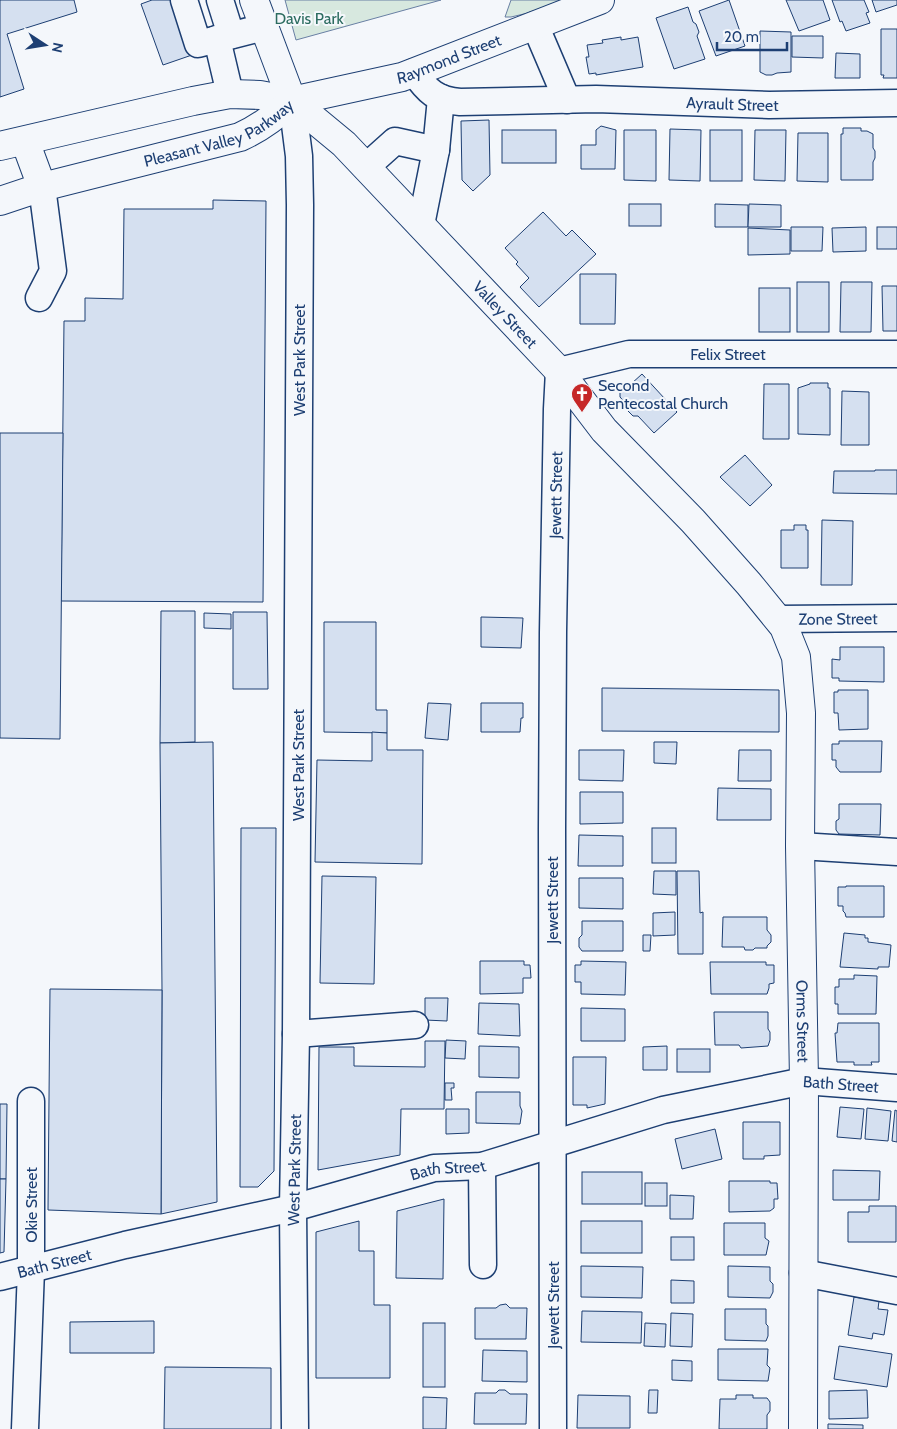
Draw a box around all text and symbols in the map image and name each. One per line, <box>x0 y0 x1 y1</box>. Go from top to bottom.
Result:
park label: Davis Park <box>274 9 344 28</box>
north arrow <box>20 20 70 70</box>
scale bar <box>717 20 787 52</box>
text: 20 m <box>724 28 759 46</box>
street label: Raymond Street <box>395 30 504 88</box>
text: N <box>48 41 68 54</box>
street label: Ayrault Street <box>686 93 779 115</box>
street label: Pleasant Valley Parkway <box>142 96 297 171</box>
street label: Valley Street <box>469 277 542 353</box>
street label: West Park Street <box>290 303 309 416</box>
street label: Felix Street <box>690 345 766 364</box>
place label: Second Pentecostal Church <box>598 376 728 413</box>
church icon: Second Pentecostal Church <box>570 382 594 413</box>
street label: Jewett Street <box>546 451 566 540</box>
street label: Zone Street <box>798 609 878 629</box>
street label: West Park Street <box>289 708 308 821</box>
street label: Jewett Street <box>543 856 562 945</box>
street label: Orms Street <box>792 980 813 1063</box>
street label: Bath Street <box>802 1072 880 1097</box>
street label: West Park Street <box>284 1113 305 1226</box>
street label: Bath Street <box>408 1156 489 1184</box>
street label: Okie Street <box>22 1167 41 1243</box>
street label: Bath Street <box>15 1245 94 1282</box>
street label: Jewett Street <box>544 1261 563 1350</box>

